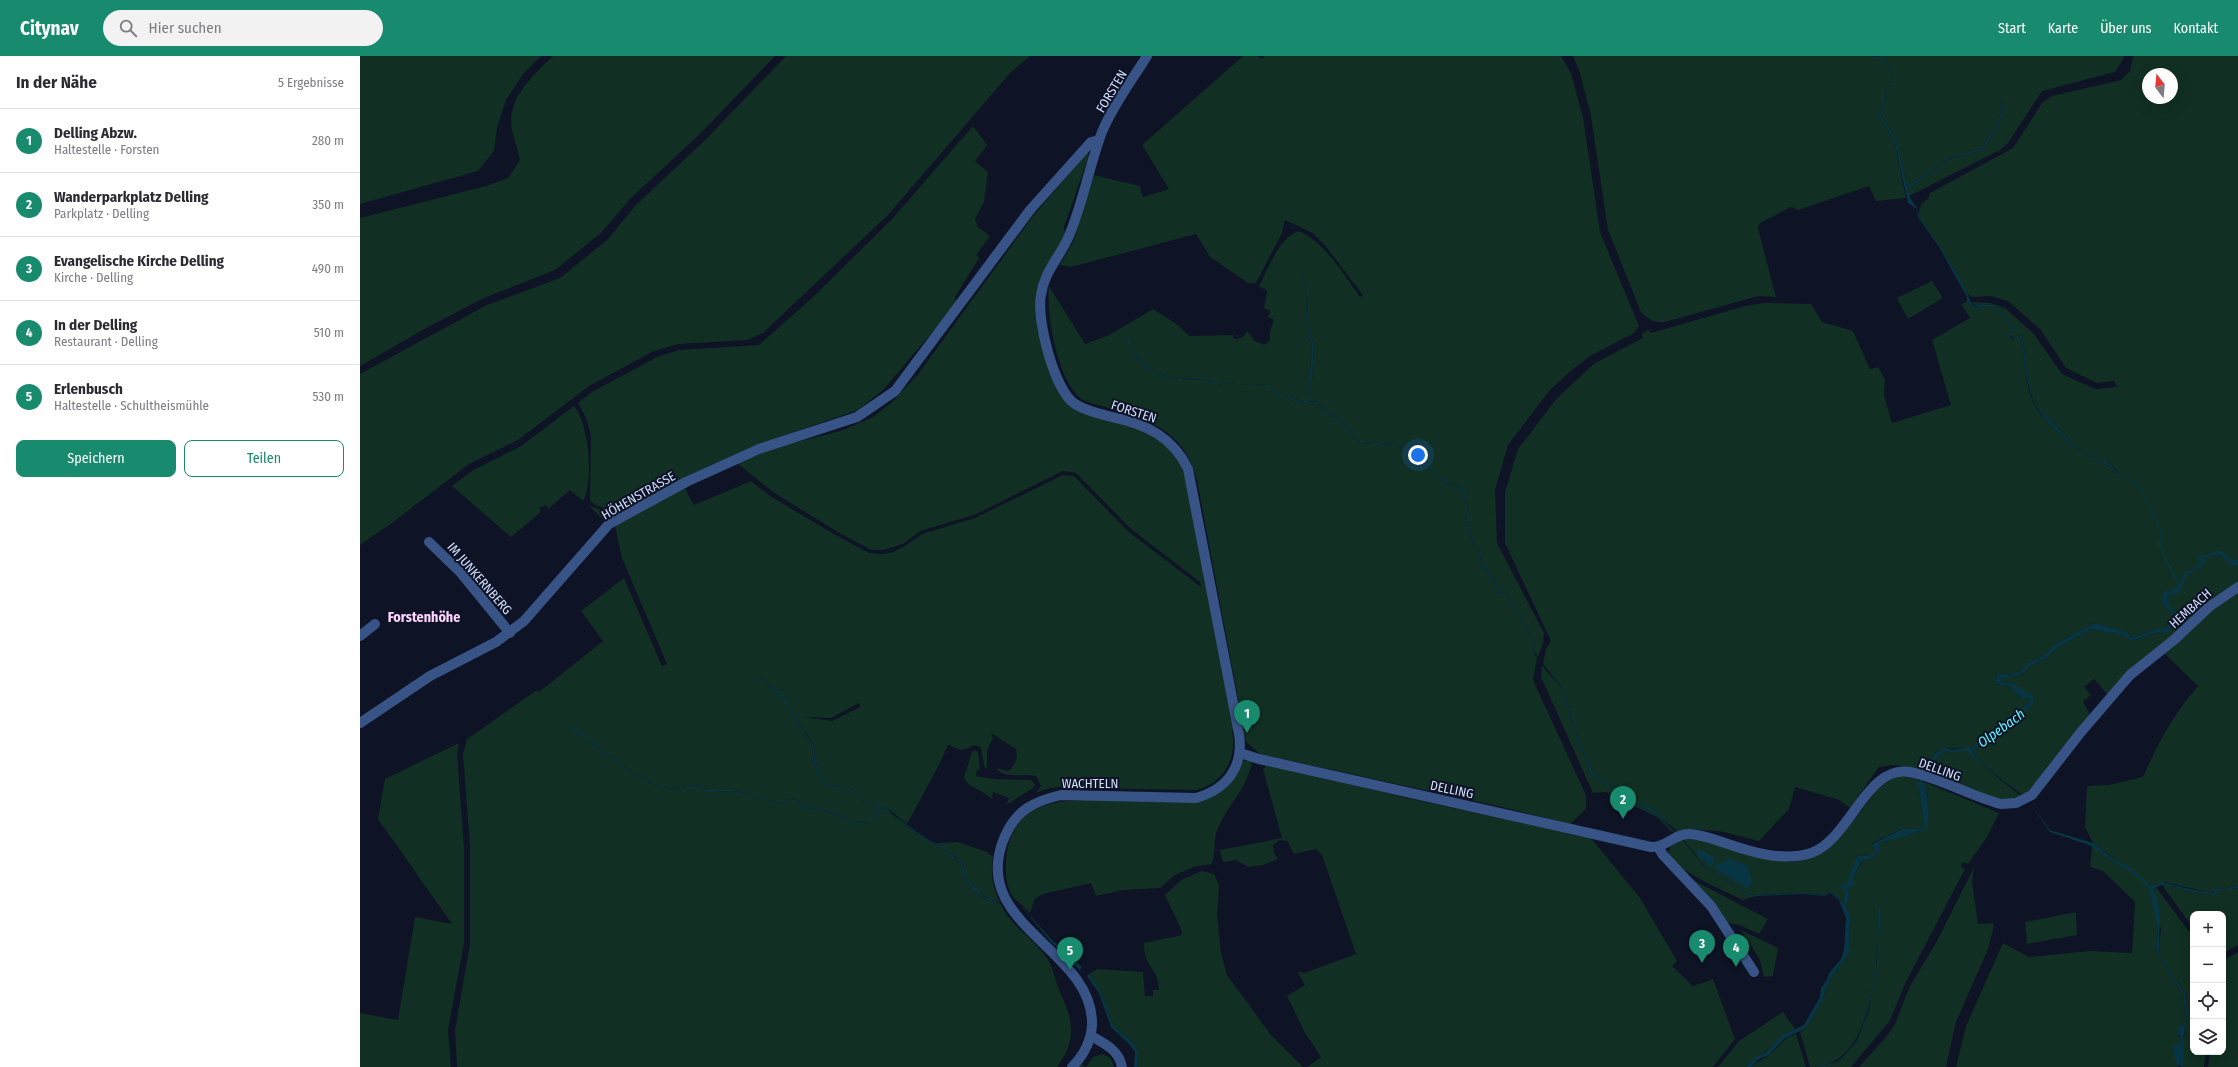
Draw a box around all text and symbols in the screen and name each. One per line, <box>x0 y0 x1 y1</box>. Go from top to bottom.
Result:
search box <box>103 10 383 46</box>
text: Citynav <box>20 17 79 40</box>
icon: search <box>117 17 139 39</box>
text: Hier suchen <box>149 19 222 37</box>
text: Start <box>1998 20 2026 37</box>
text: Karte <box>2048 20 2078 37</box>
text: Über uns <box>2100 20 2152 37</box>
text: Kontakt <box>2174 20 2218 37</box>
street label: FORSTEN <box>1093 67 1130 115</box>
north arrow <box>2142 68 2178 104</box>
text: In der Nähe <box>16 72 97 93</box>
text: 5 Ergebnisse <box>278 75 344 90</box>
text: Delling Abzw. <box>54 124 137 142</box>
text: 1 <box>26 133 32 148</box>
text: 280 m <box>312 133 344 148</box>
text: Haltestelle · Forsten <box>54 142 159 157</box>
text: Wanderparkplatz Delling <box>54 188 209 206</box>
text: 2 <box>26 197 32 212</box>
text: 350 m <box>312 197 344 212</box>
text: Parkplatz · Delling <box>54 206 149 221</box>
text: Evangelische Kirche Delling <box>54 252 224 270</box>
text: 3 <box>26 261 32 276</box>
text: 490 m <box>312 261 344 276</box>
text: Kirche · Delling <box>54 270 133 285</box>
text: In der Delling <box>54 316 137 334</box>
text: 4 <box>26 325 32 340</box>
text: 510 m <box>314 325 344 340</box>
text: Restaurant · Delling <box>54 334 158 349</box>
text: Erlenbusch <box>54 380 123 398</box>
text: 5 <box>26 389 32 404</box>
text: 530 m <box>312 389 344 404</box>
street label: FORSTEN <box>1109 397 1158 426</box>
text: Haltestelle · Schultheismühle <box>54 398 209 413</box>
button: Speichern <box>16 440 176 477</box>
button: Teilen <box>184 440 344 477</box>
your location <box>1408 445 1428 465</box>
street label: HÖHENSTRASSE <box>598 467 678 523</box>
street label: IM JUNKERNBERG <box>444 539 515 617</box>
street label: HEMBACH <box>2166 586 2214 631</box>
district label: Forstenhöhe <box>388 609 460 626</box>
pin: 1 <box>1234 700 1260 733</box>
water label: Olpebach <box>1974 706 2028 751</box>
street label: DELLING <box>1917 755 1963 784</box>
street label: WACHTELN <box>1062 776 1118 791</box>
street label: DELLING <box>1429 778 1475 801</box>
pin: 2 <box>1610 786 1636 819</box>
map controls <box>2190 911 2226 1055</box>
button: + <box>2190 911 2226 947</box>
pin: 3 <box>1689 930 1715 963</box>
pin: 4 <box>1723 934 1749 967</box>
pin: 5 <box>1057 937 1083 970</box>
button: − <box>2190 947 2226 983</box>
button: locate <box>2190 983 2226 1019</box>
button: layers <box>2190 1019 2226 1055</box>

